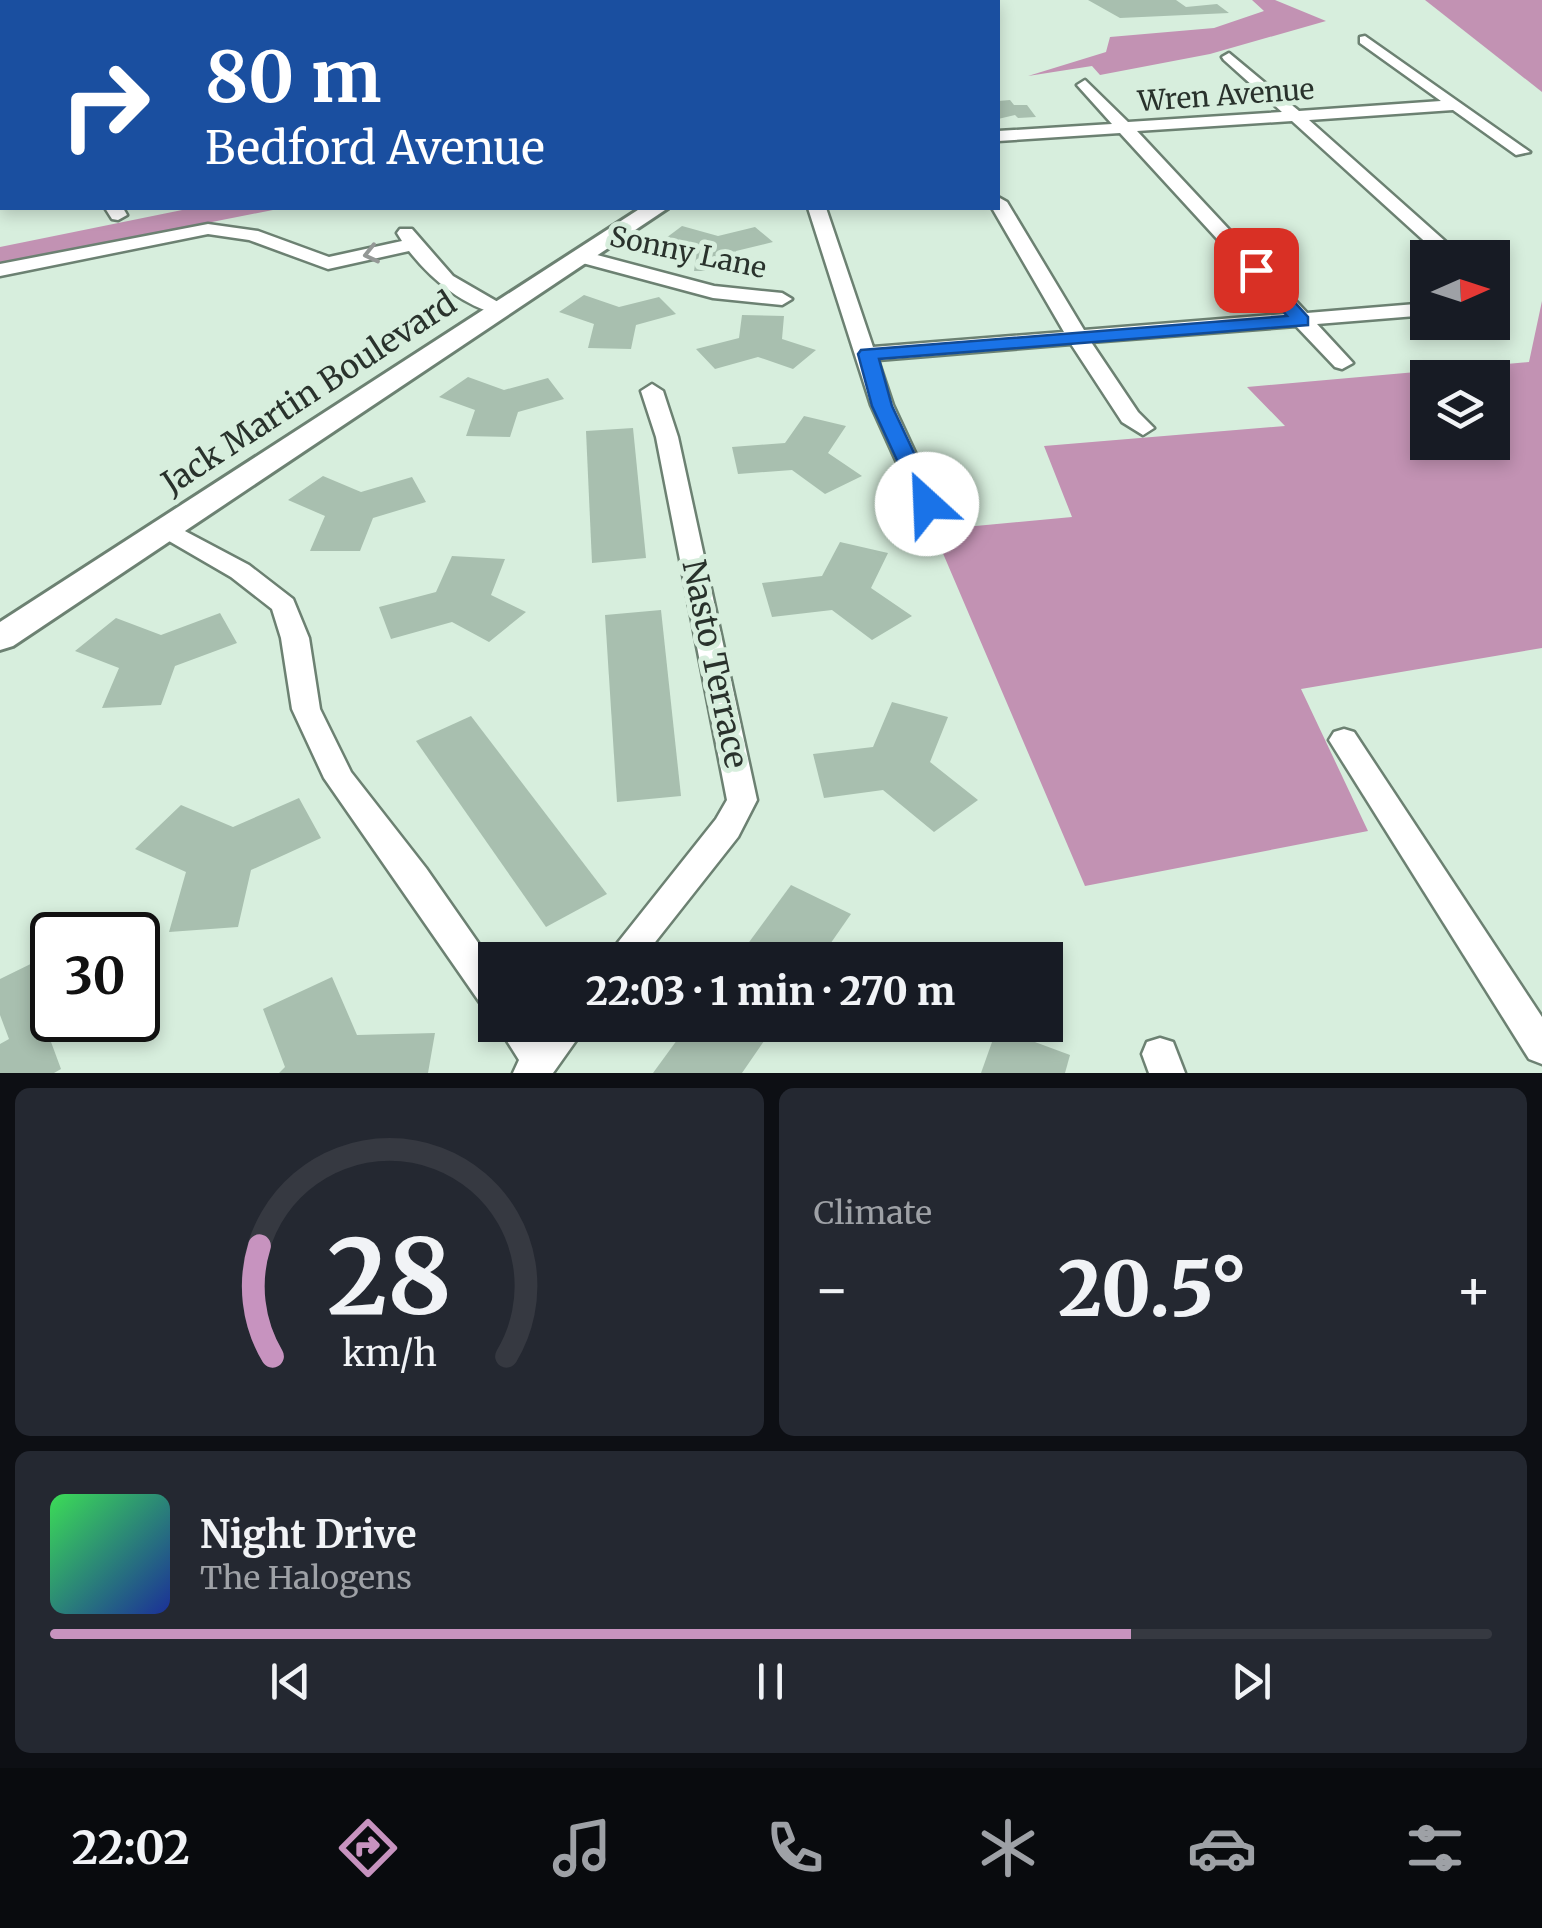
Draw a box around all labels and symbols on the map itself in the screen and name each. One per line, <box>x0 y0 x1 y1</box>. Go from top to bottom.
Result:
street label: Wren Avenue <box>1136 71 1315 119</box>
street label: Sonny Lane <box>606 218 770 286</box>
pin <box>1214 228 1299 313</box>
north arrow <box>1410 240 1510 340</box>
one-way arrow <box>363 242 380 263</box>
street label: Jack Martin Boulevard <box>154 283 464 504</box>
position arrow <box>875 452 979 556</box>
street label: Nasto Terrace <box>673 556 757 772</box>
speed limit sign: 30 <box>30 912 160 1042</box>

